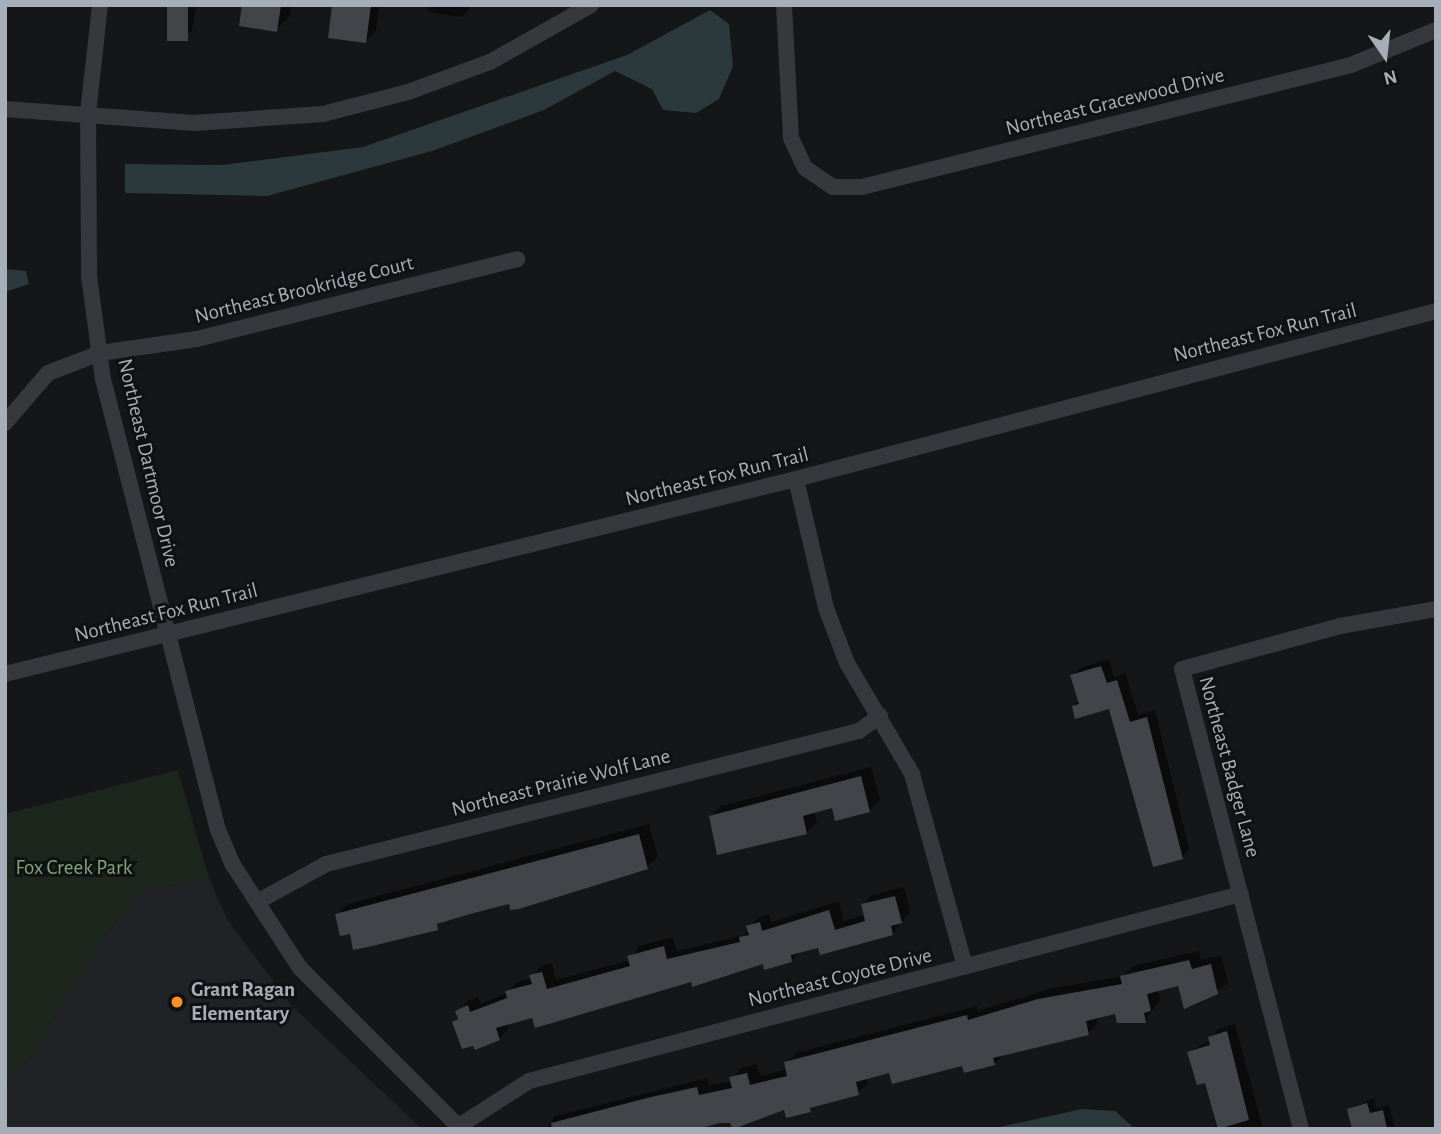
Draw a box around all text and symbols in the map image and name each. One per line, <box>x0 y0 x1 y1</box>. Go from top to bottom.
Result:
north arrow <box>1350 21 1420 91</box>
street label: Northeast Gracewood Drive <box>1003 63 1227 141</box>
text: N <box>1381 66 1399 88</box>
street label: Northeast Brookridge Court <box>192 251 416 329</box>
street label: Northeast Fox Run Trail <box>1171 298 1359 368</box>
street label: Northeast Dartmoor Drive <box>112 356 184 570</box>
street label: Northeast Fox Run Trail <box>623 442 811 512</box>
street label: Northeast Fox Run Trail <box>72 578 260 648</box>
street label: Northeast Badger Lane <box>1193 674 1265 860</box>
street label: Northeast Prairie Wolf Lane <box>449 744 673 822</box>
park label: Fox Creek Park <box>16 855 132 881</box>
street label: Northeast Coyote Drive <box>746 943 934 1013</box>
place label: Grant Ragan Elementary <box>191 977 295 1027</box>
marker: Grant Ragan Elementary <box>169 994 185 1010</box>

